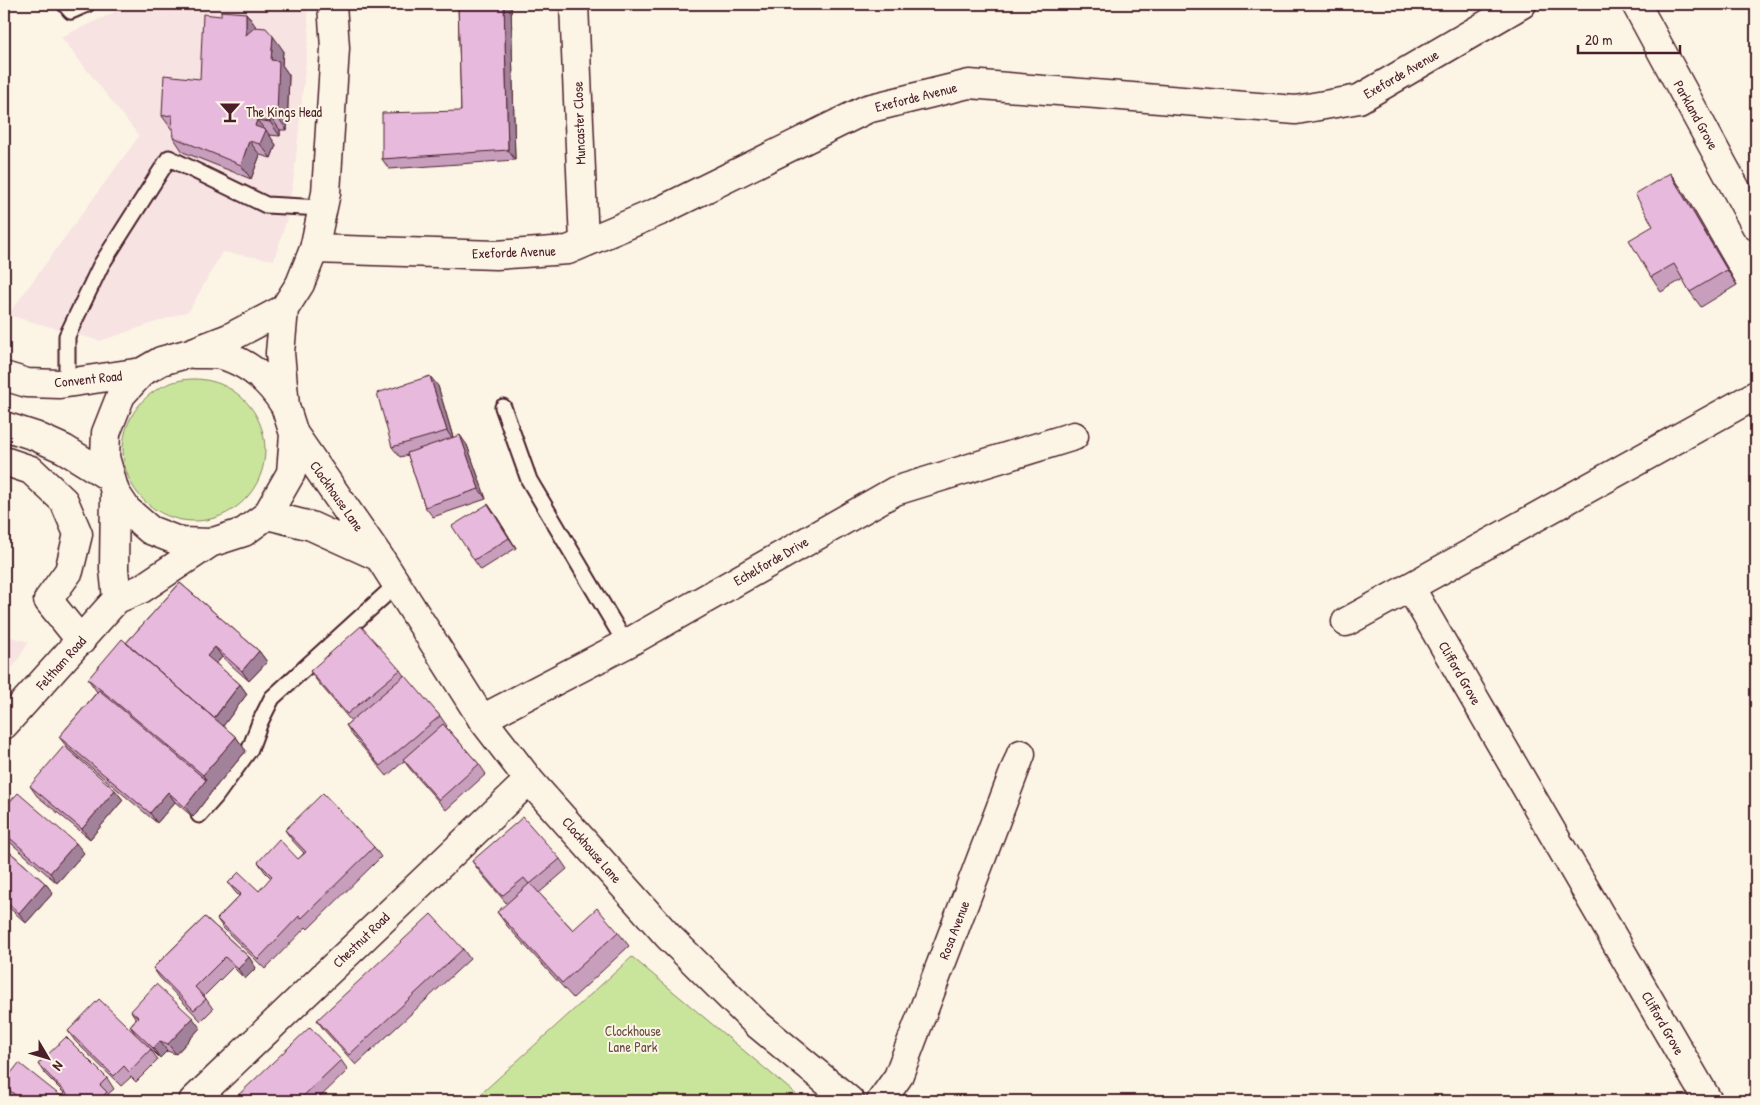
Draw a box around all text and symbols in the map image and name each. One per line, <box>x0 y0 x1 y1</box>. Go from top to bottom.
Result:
scale bar <box>1578 22 1680 54</box>
text: 20 m <box>1585 29 1612 50</box>
street label: Exeforde Avenue <box>1360 44 1442 103</box>
street label: Exeforde Avenue <box>873 77 959 116</box>
street label: Parkland Grove <box>1670 77 1724 153</box>
street label: Muncaster Close <box>568 81 589 165</box>
bar icon: The Kings Head <box>217 99 243 125</box>
place label: The Kings Head <box>246 102 322 122</box>
street label: Exeforde Avenue <box>472 241 557 262</box>
street label: Convent Road <box>53 365 123 392</box>
street label: Clockhouse Lane <box>306 457 369 535</box>
street label: Echelforde Drive <box>730 531 812 590</box>
street label: Feltham Road <box>31 631 90 694</box>
street label: Clifford Grove <box>1435 637 1487 708</box>
street label: Clockhouse Lane <box>558 812 627 887</box>
street label: Rosa Avenue <box>934 897 974 962</box>
street label: Chestnut Road <box>328 907 394 972</box>
street label: Clifford Grove <box>1638 987 1690 1058</box>
park label: Clockhouse Lane Park <box>605 1021 662 1056</box>
north arrow <box>22 1032 72 1082</box>
text: N <box>49 1058 68 1076</box>

